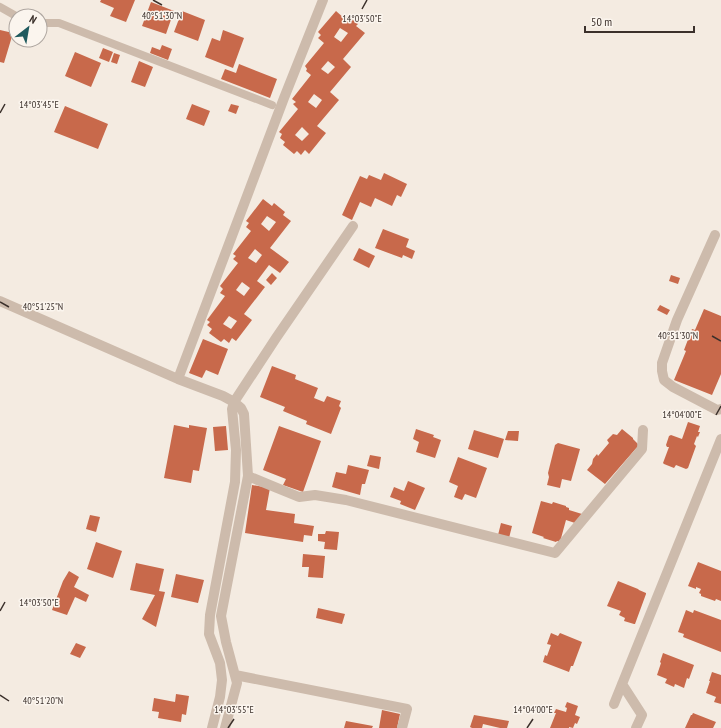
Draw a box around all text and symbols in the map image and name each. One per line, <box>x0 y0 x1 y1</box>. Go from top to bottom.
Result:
north arrow <box>8 8 48 48</box>
scale bar <box>585 8 694 34</box>
text: 40°51'30"N <box>142 9 182 22</box>
text: N <box>27 12 39 27</box>
text: 14°03'50"E <box>342 12 382 25</box>
text: 50 m <box>591 14 612 29</box>
text: 14°03'45"E <box>19 98 59 111</box>
text: 40°51'25"N <box>23 300 63 313</box>
text: 40°51'30"N <box>658 329 698 342</box>
text: 14°04'00"E <box>662 408 702 421</box>
text: 14°03'50"E <box>19 596 59 609</box>
text: 40°51'20"N <box>23 694 63 707</box>
text: 14°03'55"E <box>214 703 254 716</box>
text: 14°04'00"E <box>513 703 553 716</box>

